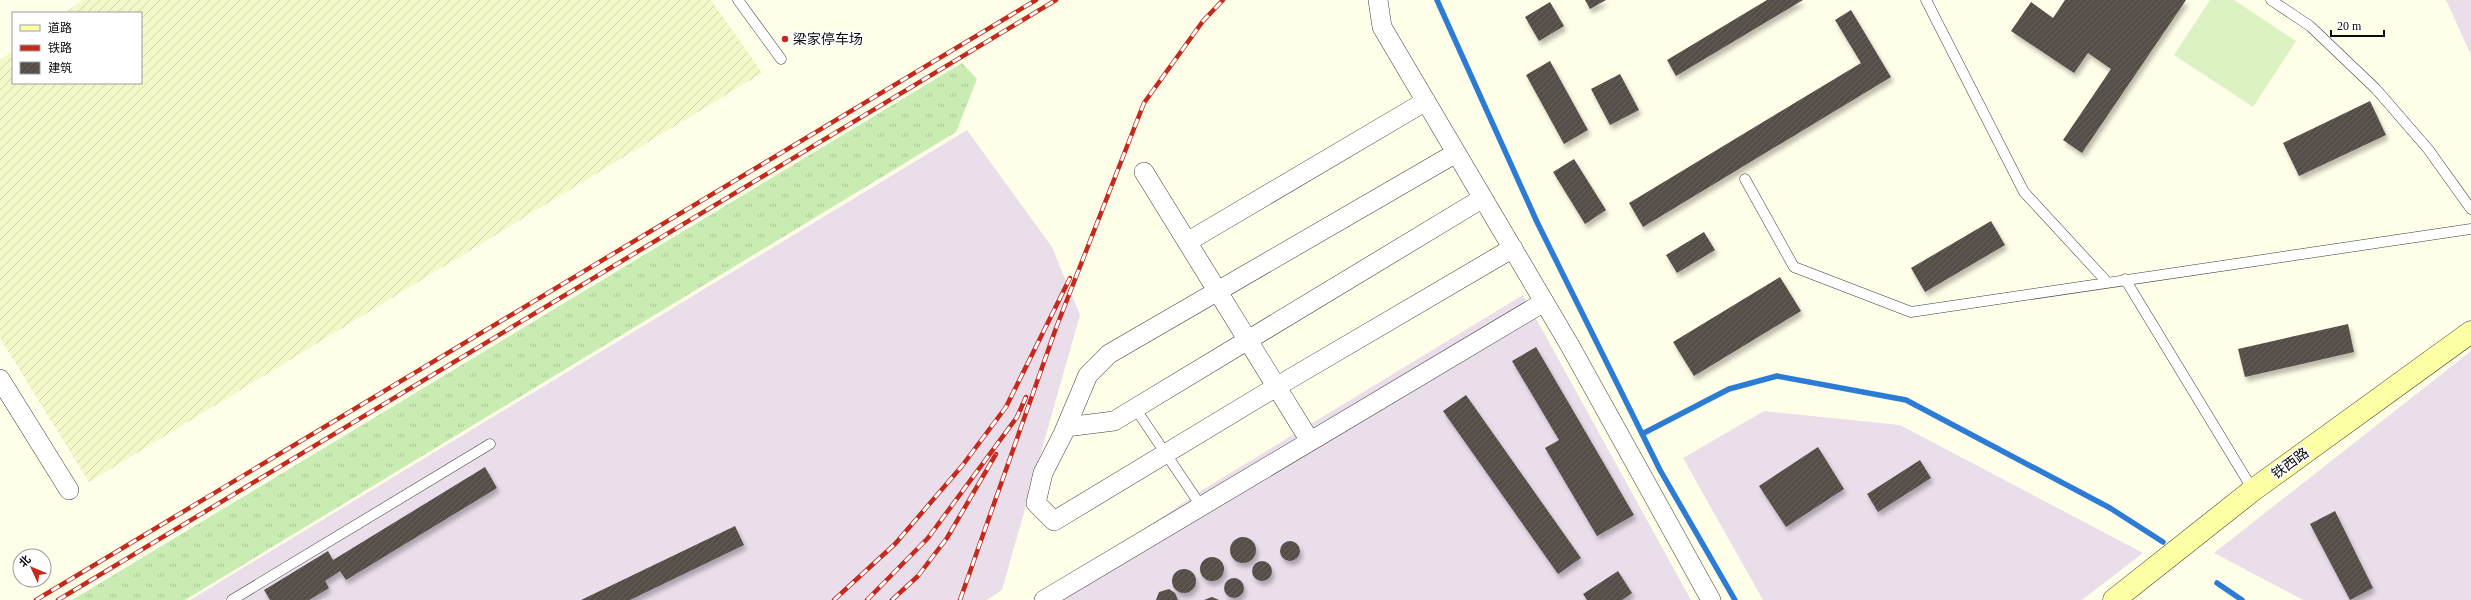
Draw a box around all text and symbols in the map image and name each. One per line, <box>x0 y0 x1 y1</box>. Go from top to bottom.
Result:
legend <box>12 12 142 84</box>
scale bar <box>2331 12 2384 38</box>
text: 20 m <box>2337 19 2362 33</box>
text: 道路 <box>48 21 72 35</box>
place label: 梁家停车场 <box>793 31 863 47</box>
marker: 梁家停车场 <box>780 34 790 44</box>
text: 铁路 <box>48 41 72 55</box>
text: 建筑 <box>48 61 72 75</box>
street label: 铁西路 <box>2269 445 2312 482</box>
north arrow <box>12 548 52 588</box>
text: 北 <box>17 553 33 569</box>

